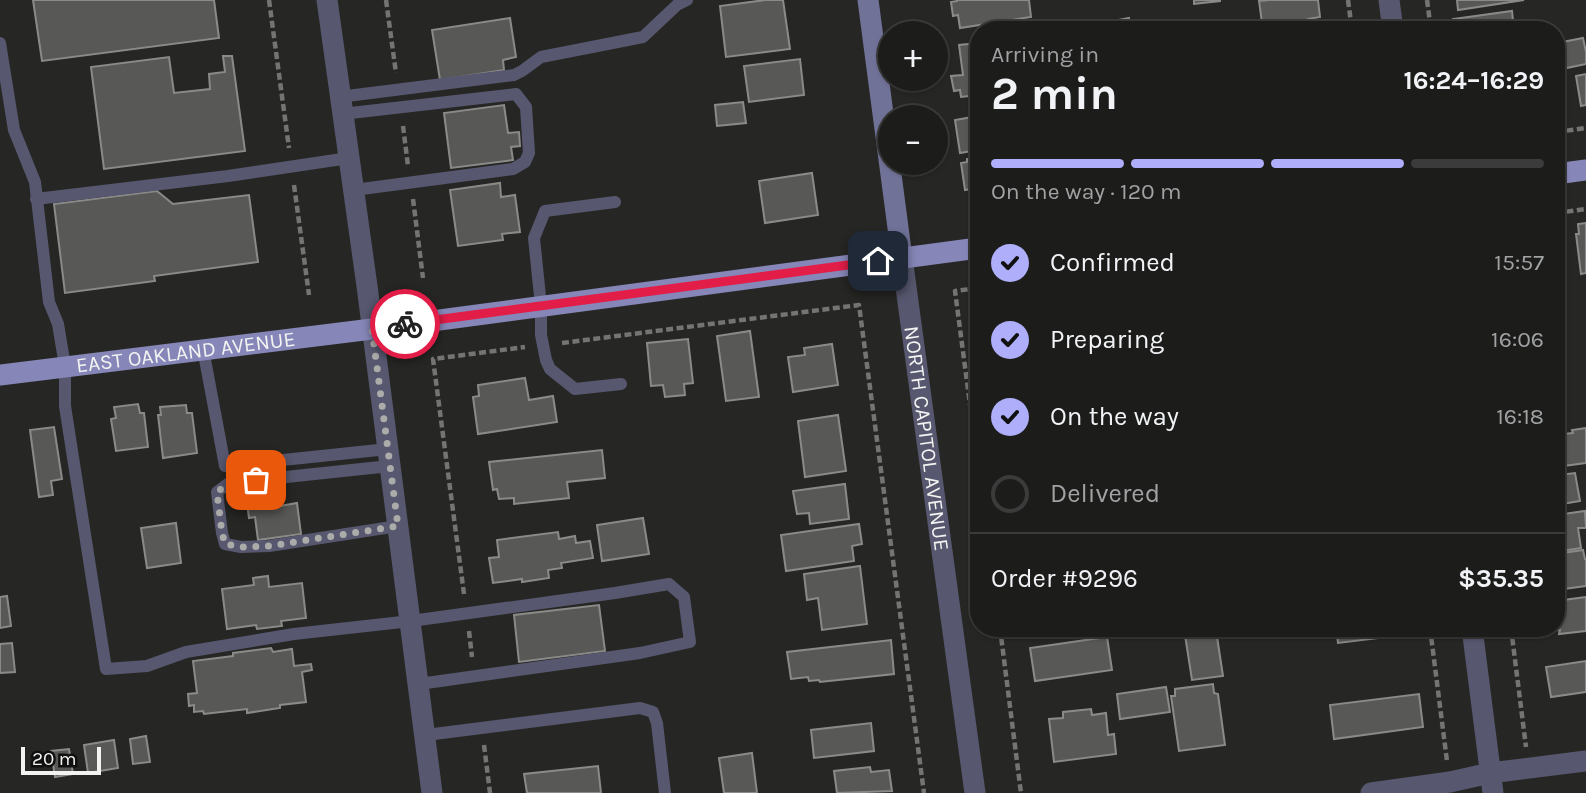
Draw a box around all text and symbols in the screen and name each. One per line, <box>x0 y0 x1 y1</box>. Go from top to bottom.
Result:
map controls <box>878 21 948 175</box>
button: + <box>878 21 948 91</box>
text: Arriving in <box>991 41 1099 68</box>
text: 16:24–16:29 <box>1403 65 1544 96</box>
text: 2 min <box>991 67 1118 121</box>
button: − <box>878 105 948 175</box>
text: On the way · 120 m <box>991 178 1182 205</box>
pin <box>848 231 908 291</box>
icon: home <box>859 242 897 280</box>
icon: check <box>991 244 1029 282</box>
text: Confirmed <box>1050 247 1175 278</box>
text: 15:57 <box>1494 249 1544 276</box>
courier <box>370 289 440 359</box>
icon: bike <box>386 305 424 343</box>
icon: check <box>991 321 1029 359</box>
street label: NORTH CAPITOL AVENUE <box>899 324 954 552</box>
text: Preparing <box>1050 324 1164 355</box>
text: 16:06 <box>1491 326 1544 353</box>
street label: EAST OAKLAND AVENUE <box>75 327 297 378</box>
icon: check <box>991 398 1029 436</box>
text: On the way <box>1050 401 1179 432</box>
text: 16:18 <box>1496 403 1544 430</box>
pin <box>226 450 286 510</box>
icon: bag <box>237 461 275 499</box>
text: Delivered <box>1050 478 1160 509</box>
text: Order #9296 <box>991 563 1138 594</box>
text: $35.35 <box>1458 563 1544 594</box>
scale bar <box>21 744 102 776</box>
text: 20 m <box>32 748 77 770</box>

